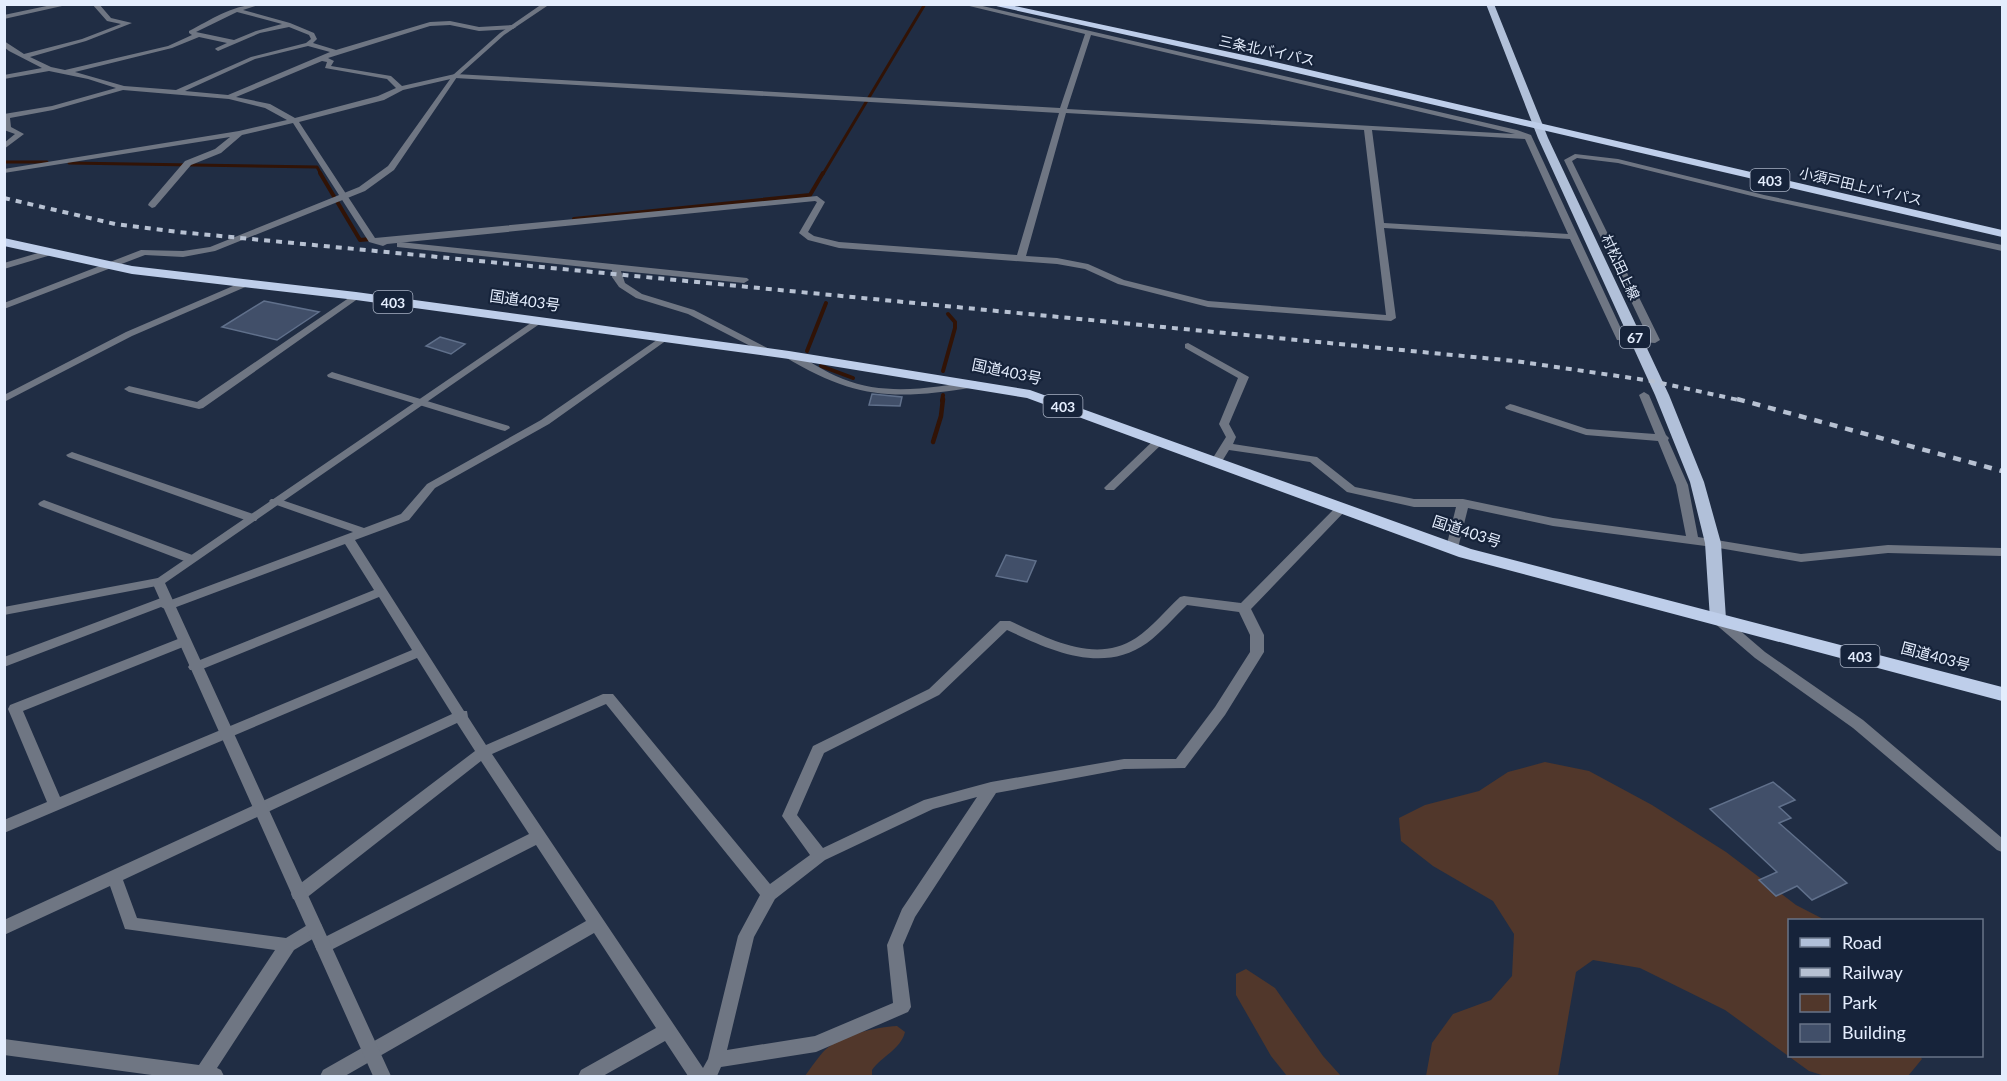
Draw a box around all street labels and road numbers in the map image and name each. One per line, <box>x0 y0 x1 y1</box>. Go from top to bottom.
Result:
street label: 三条北バイパス <box>1217 32 1317 68</box>
street label: 小須戸田上バイパス <box>1798 164 1924 208</box>
road number: 403 <box>1750 169 1790 191</box>
street label: 村松田上線 <box>1599 232 1643 302</box>
street label: 国道403号 <box>489 286 561 314</box>
road number: 403 <box>374 291 412 313</box>
road number: 67 <box>1620 326 1650 348</box>
street label: 国道403号 <box>970 355 1044 387</box>
road number: 403 <box>1044 395 1082 417</box>
street label: 国道403号 <box>1430 511 1504 551</box>
street label: 国道403号 <box>1899 638 1973 674</box>
road number: 403 <box>1840 645 1880 667</box>

